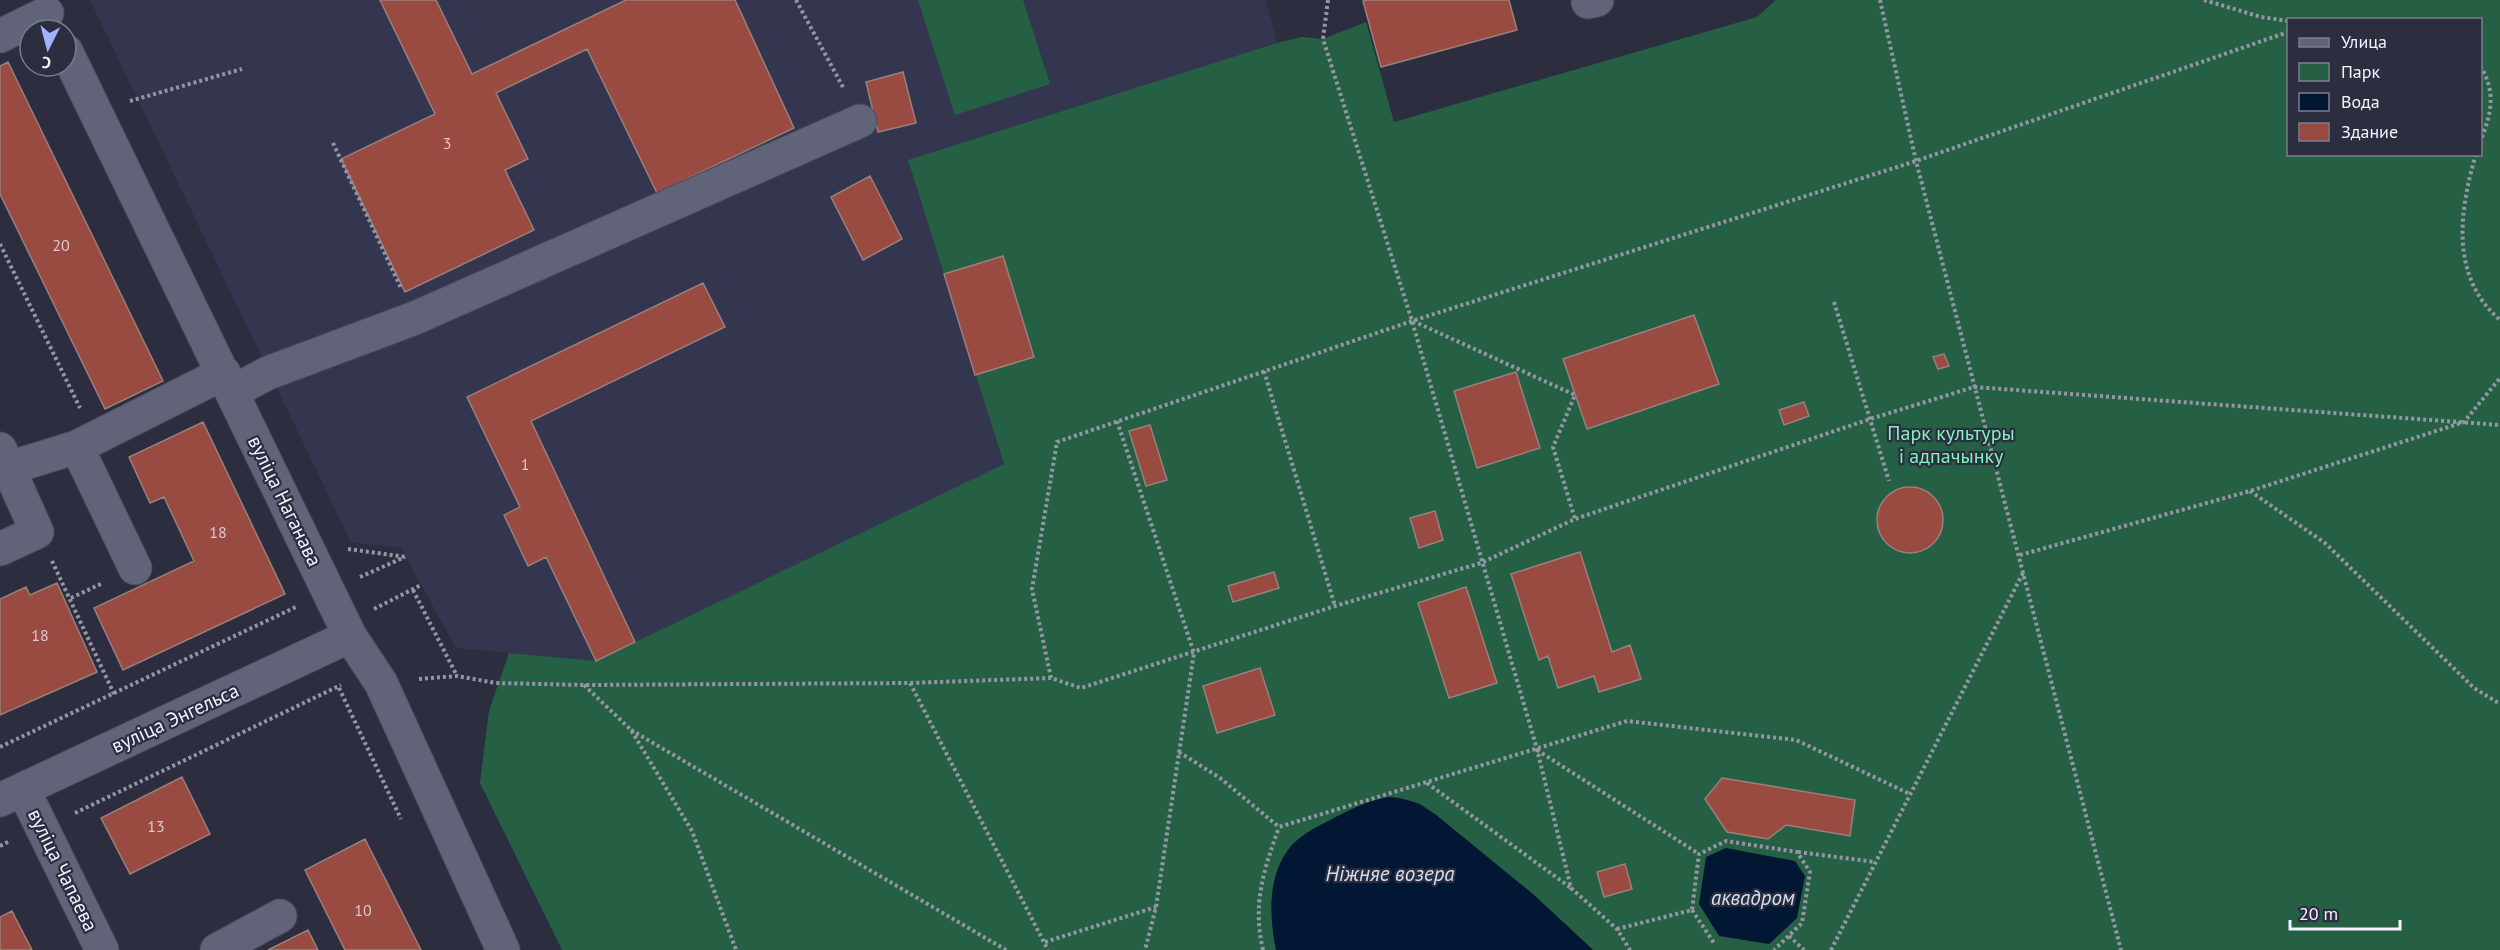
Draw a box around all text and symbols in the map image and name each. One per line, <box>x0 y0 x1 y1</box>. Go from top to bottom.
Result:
north arrow <box>18 18 78 78</box>
legend <box>2287 18 2482 156</box>
text: Улица <box>2341 30 2387 53</box>
text: С <box>41 52 52 73</box>
text: Парк <box>2341 60 2381 83</box>
text: Вода <box>2341 90 2380 113</box>
text: Здание <box>2341 120 2398 143</box>
house number: 3 <box>443 133 451 153</box>
house number: 20 <box>52 235 70 255</box>
park label: Парк культуры і адпачынку <box>1887 420 2015 469</box>
street label: вуліца Наганава <box>242 432 328 570</box>
house number: 1 <box>521 454 529 474</box>
house number: 18 <box>209 522 227 542</box>
house number: 18 <box>31 625 49 645</box>
street label: вуліца Энгельса <box>107 677 243 759</box>
street label: вуліца Чапаева <box>22 804 104 936</box>
house number: 13 <box>147 816 165 836</box>
water label: Ніжняе возера <box>1325 860 1455 887</box>
water label: аквадром <box>1711 884 1795 911</box>
scale bar <box>2290 893 2400 931</box>
house number: 10 <box>354 900 372 920</box>
text: 20 m <box>2299 902 2338 925</box>

